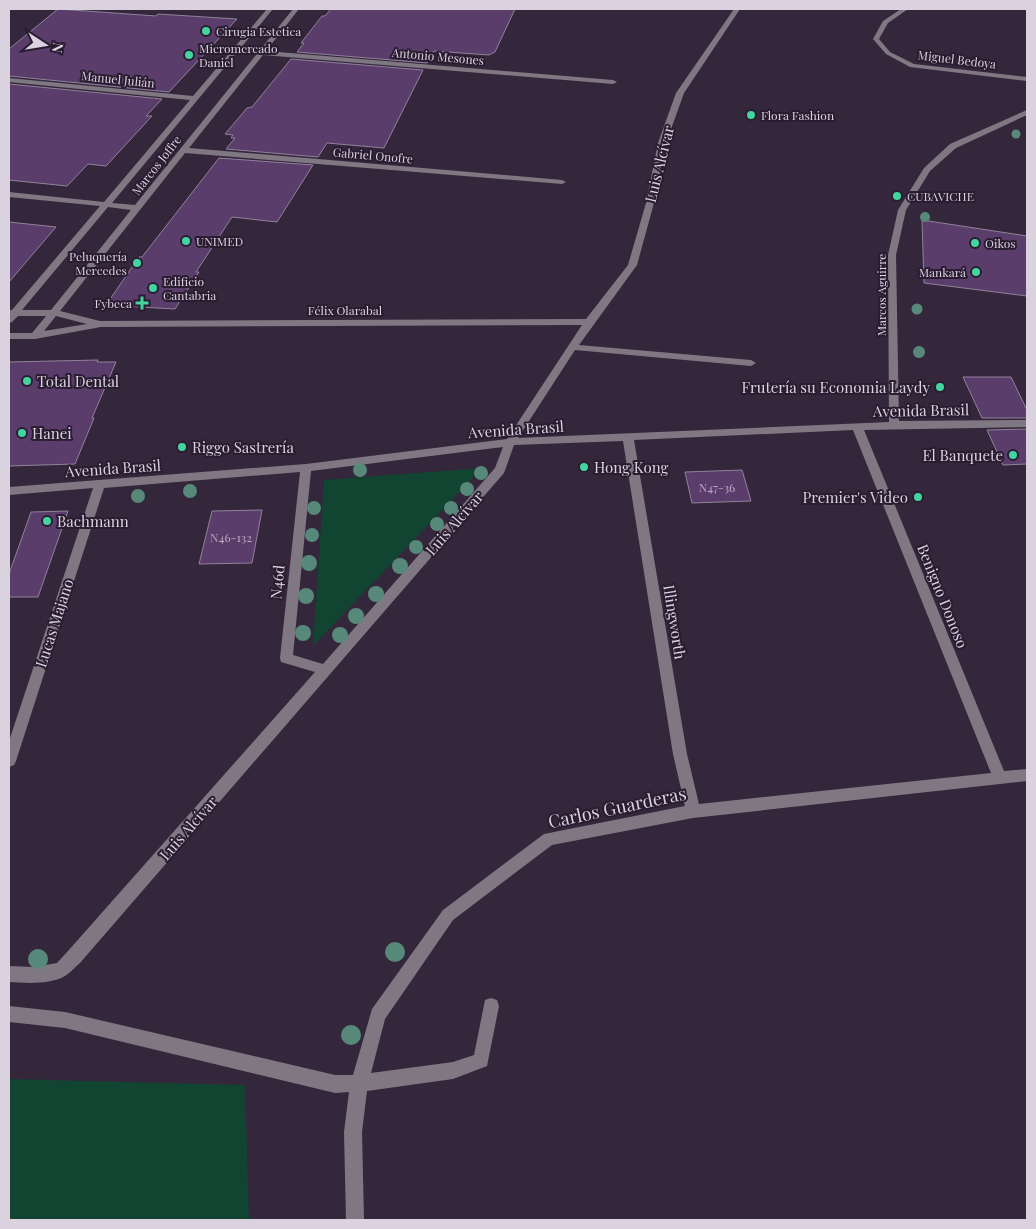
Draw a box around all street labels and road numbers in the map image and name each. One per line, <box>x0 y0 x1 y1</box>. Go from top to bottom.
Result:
street label: Antonio Mesones <box>390 44 485 68</box>
street label: Miguel Bedoya <box>917 46 997 72</box>
street label: Manuel Julián <box>80 67 156 91</box>
street label: Luis Alcívar <box>640 123 678 205</box>
street label: Marcos Joffre <box>128 132 184 198</box>
street label: Gabriel Onofre <box>332 144 414 166</box>
street label: Marcos Aguirre <box>873 254 889 336</box>
street label: Félix Olarabal <box>308 302 383 318</box>
street label: Avenida Brasil <box>872 399 969 421</box>
street label: Avenida Brasil <box>466 416 565 442</box>
street label: Avenida Brasil <box>63 455 162 481</box>
street label: Luis Alcívar <box>421 487 488 559</box>
street label: Benigno Donoso <box>913 541 973 651</box>
street label: N46d <box>265 564 289 600</box>
street label: Lucas Majano <box>30 576 78 670</box>
street label: Illingworth <box>659 583 691 661</box>
street label: Carlos Guarderas <box>546 781 688 833</box>
street label: Luis Alcívar <box>155 792 222 864</box>

